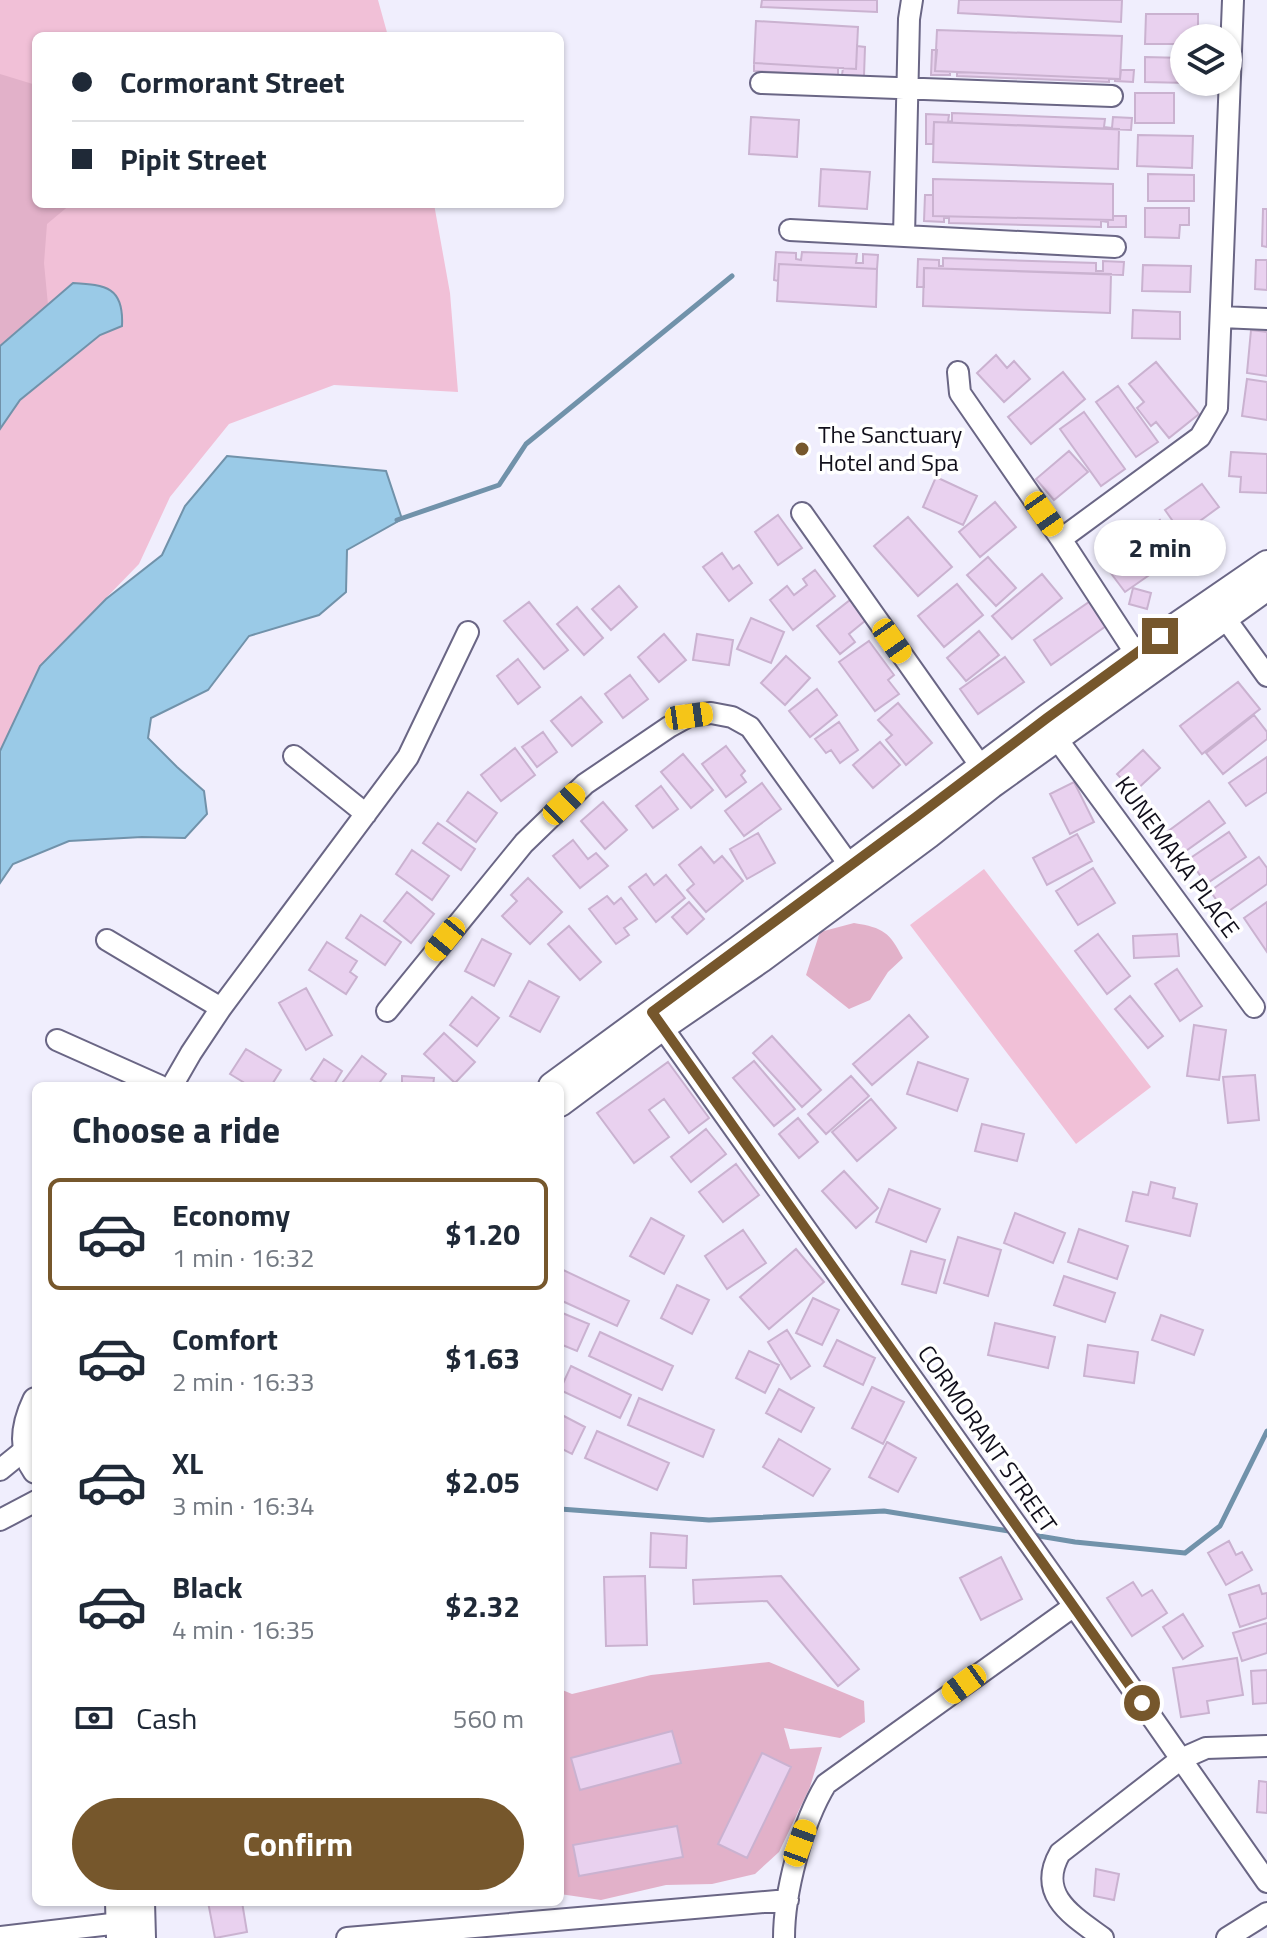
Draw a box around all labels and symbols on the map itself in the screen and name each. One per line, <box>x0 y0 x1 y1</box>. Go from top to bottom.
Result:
place label: The Sanctuary Hotel and Spa <box>818 416 963 480</box>
marker: The Sanctuary Hotel and Spa <box>793 440 811 458</box>
car <box>1020 487 1068 541</box>
callout: 2 min <box>1094 520 1226 576</box>
car <box>868 614 916 668</box>
route end <box>1142 618 1178 654</box>
car <box>664 701 714 731</box>
street label: KUNEMAKA PLACE <box>1107 768 1249 945</box>
car <box>538 779 590 829</box>
car <box>421 913 469 965</box>
street label: CORMORANT STREET <box>909 1337 1066 1540</box>
car <box>938 1660 990 1708</box>
route start <box>1124 1685 1160 1721</box>
car <box>781 1816 819 1870</box>

